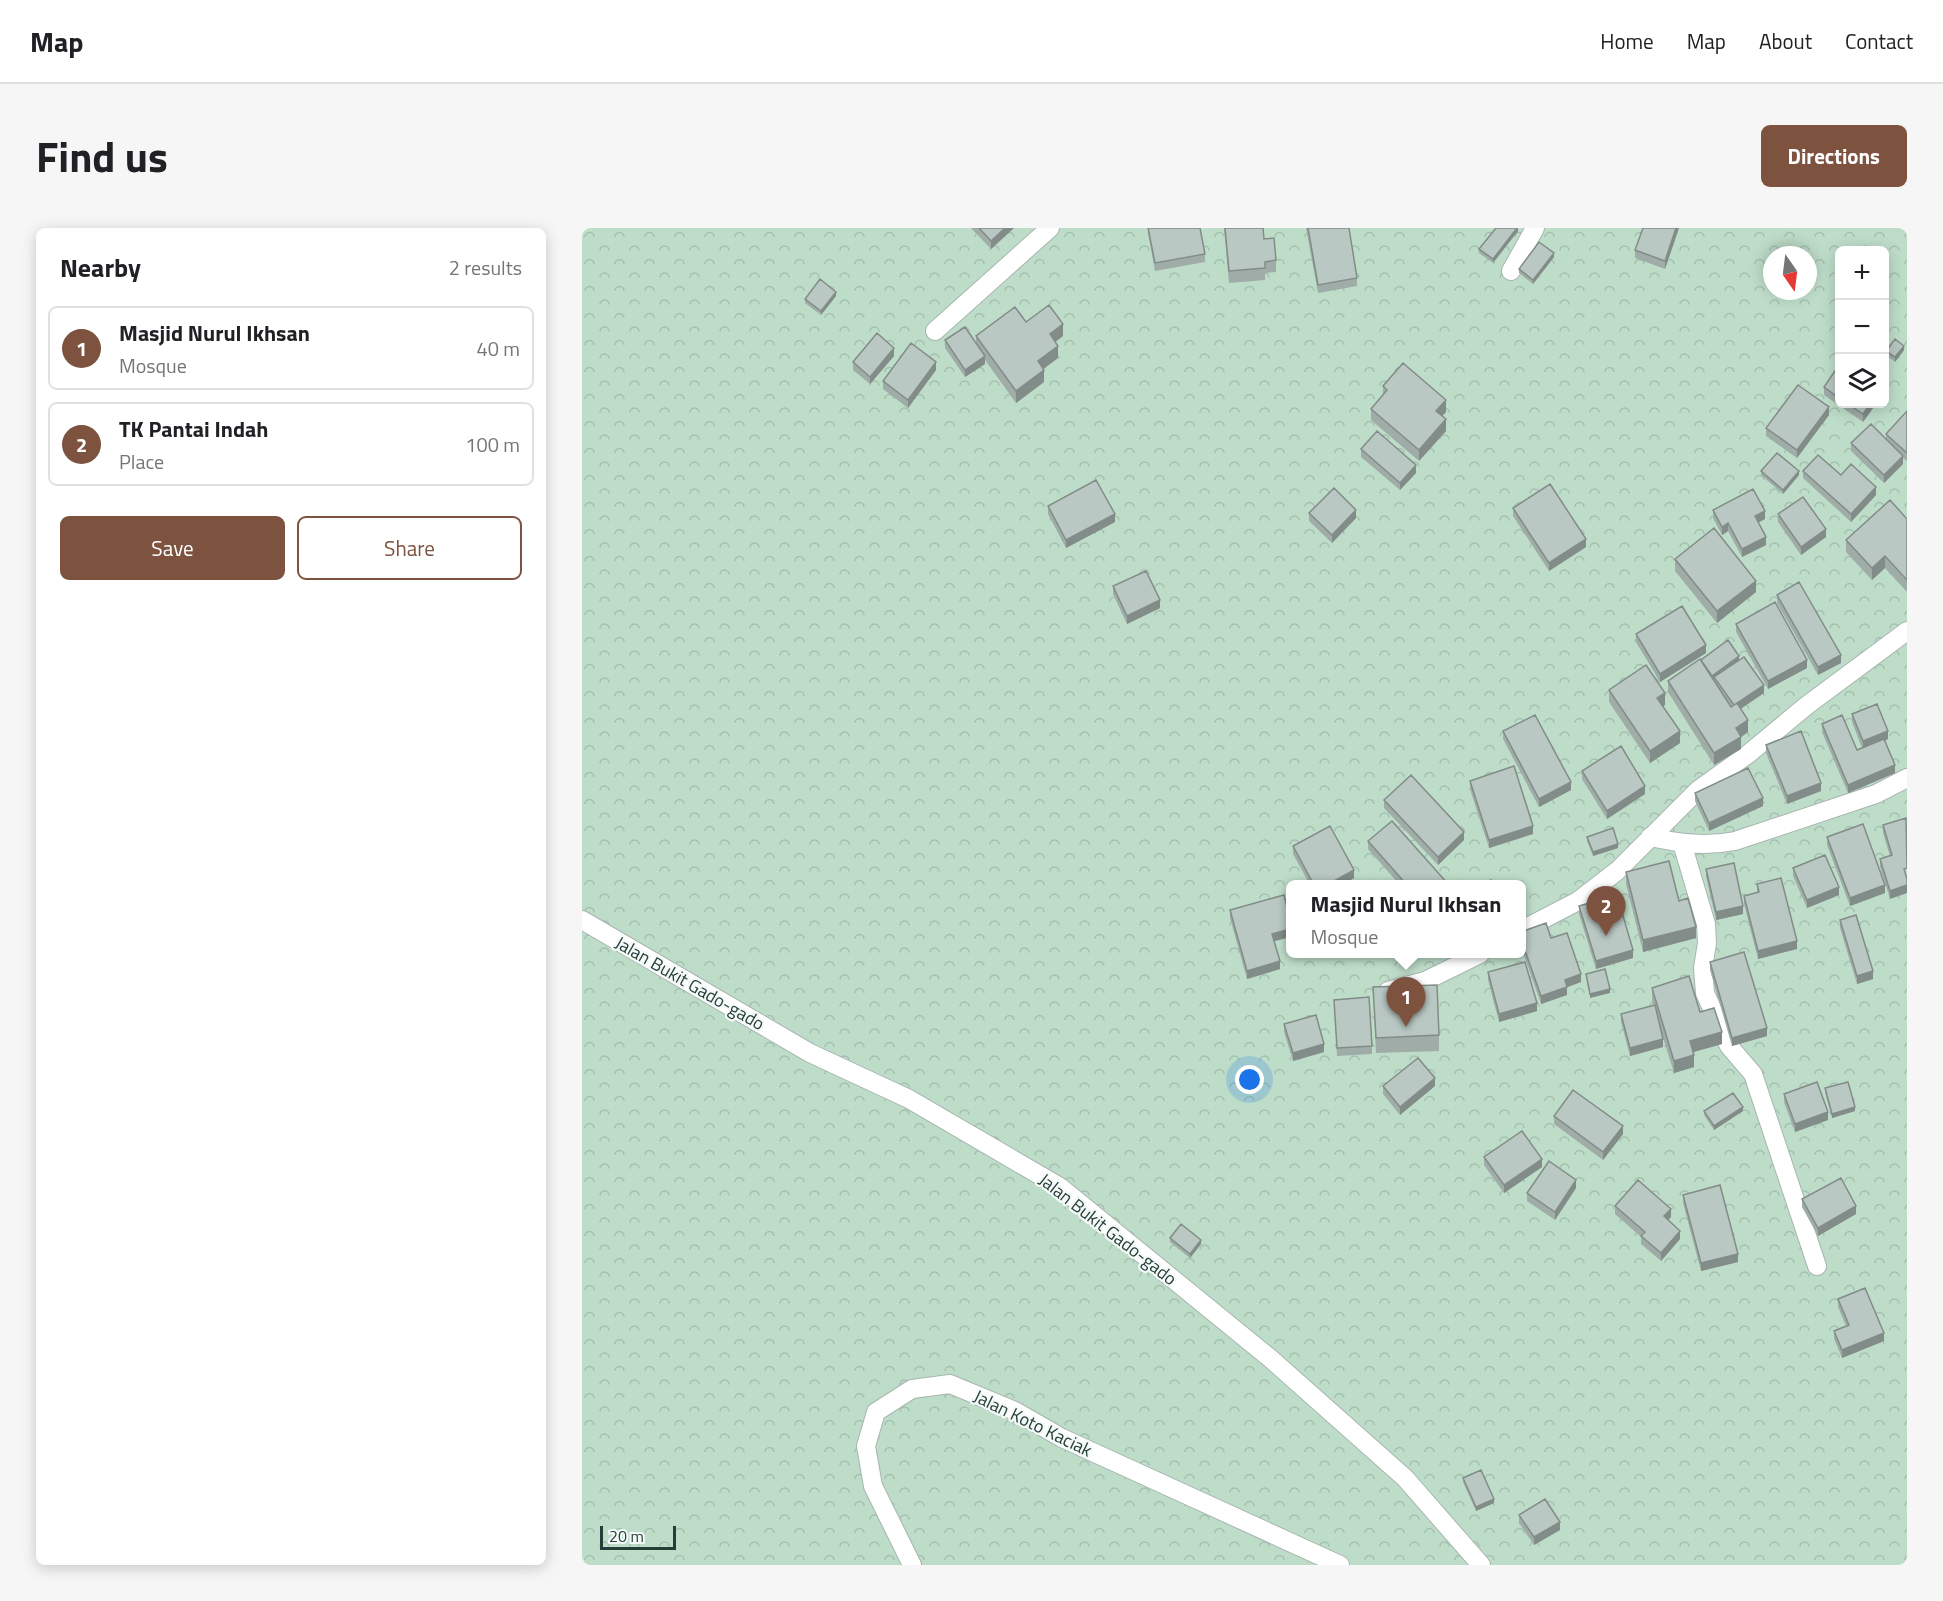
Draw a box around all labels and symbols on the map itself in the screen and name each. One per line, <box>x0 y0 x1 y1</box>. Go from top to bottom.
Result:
north arrow <box>1763 246 1817 300</box>
pin: 2 <box>1586 886 1626 936</box>
street label: Jalan Bukit Gado-gado <box>610 929 770 1037</box>
pin: 1 <box>1386 978 1426 1027</box>
your location <box>1235 1065 1264 1094</box>
street label: Jalan Bukit Gado-gado <box>1033 1166 1183 1292</box>
street label: Jalan Koto Kaciak <box>969 1383 1097 1464</box>
scale bar <box>600 1523 676 1550</box>

